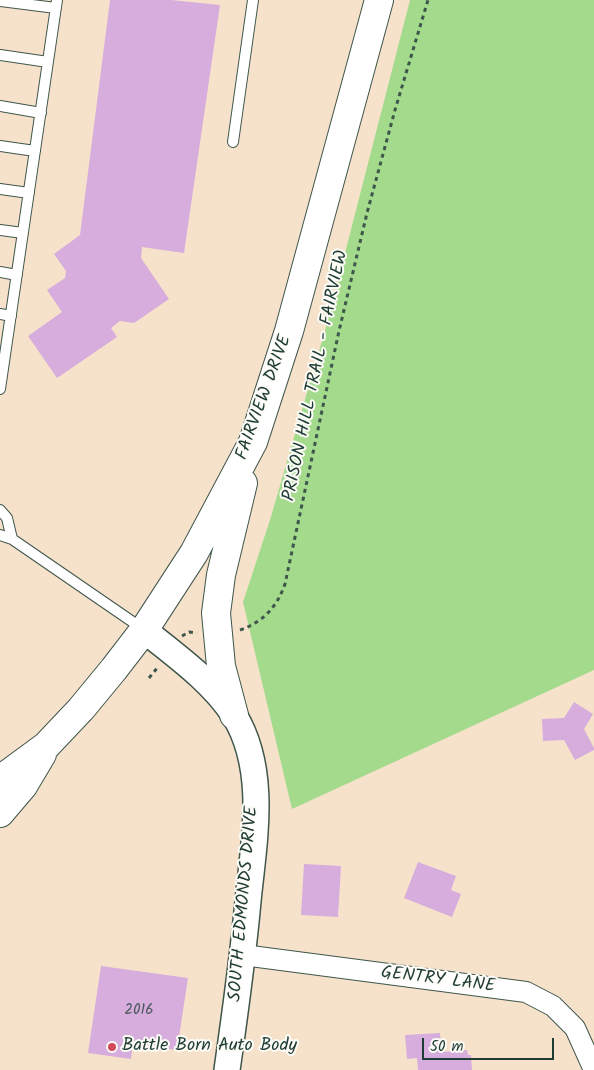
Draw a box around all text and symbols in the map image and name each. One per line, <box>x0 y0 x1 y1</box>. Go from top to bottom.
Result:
street label: PRISON HILL TRAIL - FAIRVIEW <box>280 249 354 503</box>
street label: FAIRVIEW DRIVE <box>232 333 298 463</box>
street label: SOUTH EDMONDS DRIVE <box>226 805 264 1003</box>
street label: GENTRY LANE <box>380 963 496 999</box>
house number: 2016 <box>124 1002 154 1020</box>
scale bar <box>424 1028 556 1060</box>
text: 50 m <box>430 1035 464 1059</box>
place label: Battle Born Auto Body <box>122 1036 297 1058</box>
marker: Battle Born Auto Body <box>106 1041 118 1053</box>

